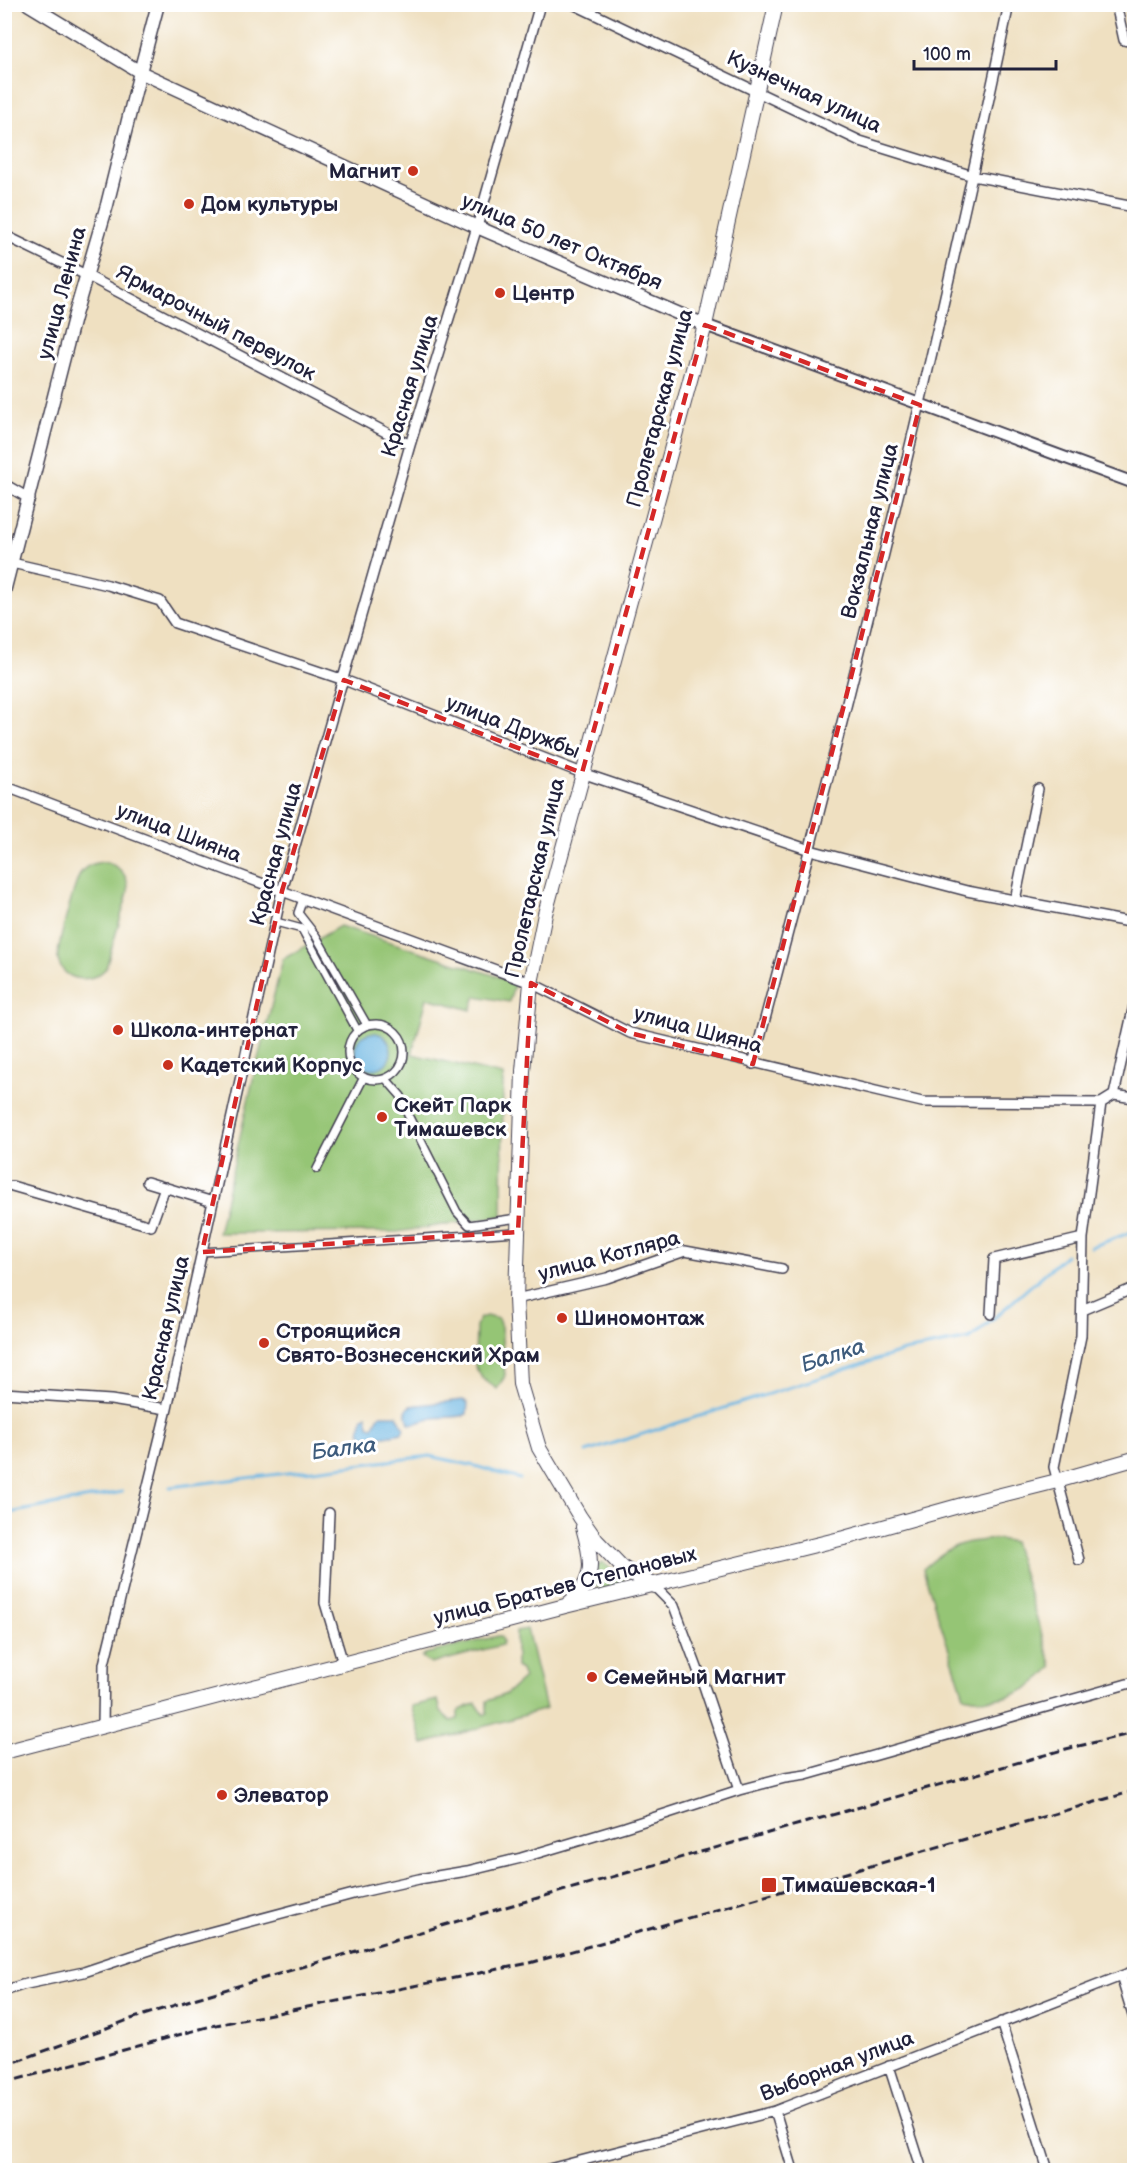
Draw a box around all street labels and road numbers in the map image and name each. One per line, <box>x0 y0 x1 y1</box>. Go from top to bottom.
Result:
street label: Кузнечная улица <box>723 45 886 139</box>
street label: улица 50 лет Октября <box>458 188 666 296</box>
street label: улица Ленина <box>32 223 92 362</box>
street label: Ярмарочный переулок <box>112 260 320 386</box>
street label: Пролетарская улица <box>621 305 699 510</box>
street label: Красная улица <box>376 311 444 460</box>
street label: Вокзальная улица <box>836 440 904 621</box>
street label: улица Дружбы <box>443 690 583 764</box>
street label: Пролетарская улица <box>500 775 570 980</box>
street label: Красная улица <box>245 779 307 929</box>
street label: улица Шияна <box>113 798 246 868</box>
street label: улица Шияна <box>631 1001 765 1059</box>
street label: улица Котляра <box>536 1225 683 1287</box>
street label: Красная улица <box>137 1253 195 1403</box>
street label: улица Братьев Степановых <box>431 1541 699 1631</box>
street label: Выборная улица <box>757 2025 918 2107</box>

